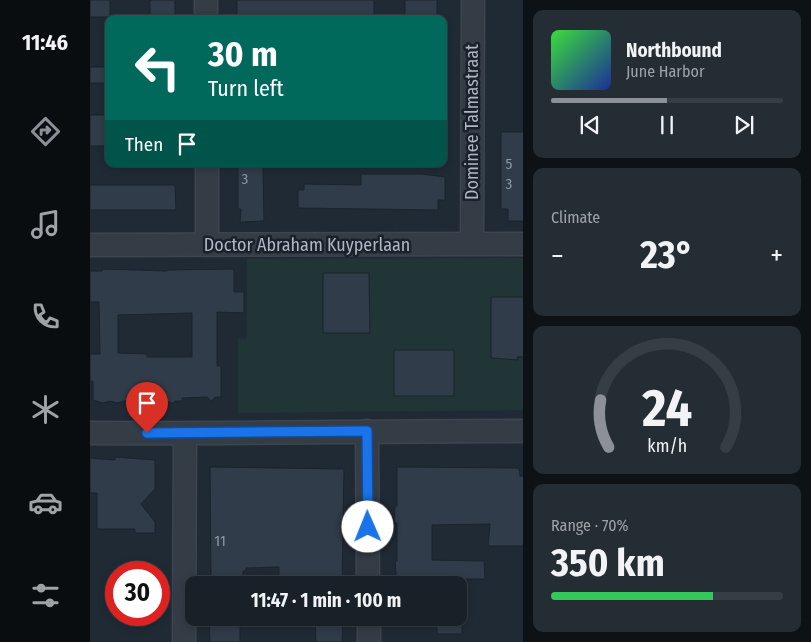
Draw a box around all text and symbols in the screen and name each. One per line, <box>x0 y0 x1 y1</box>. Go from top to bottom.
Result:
text: 11:46 <box>22 29 68 56</box>
text: 30 m <box>208 33 278 75</box>
icon: left <box>125 35 190 100</box>
text: Northbound <box>626 39 722 62</box>
street label: Dominee Talmastraat <box>461 44 483 200</box>
text: June Harbor <box>626 62 704 81</box>
text: Turn left <box>208 75 284 102</box>
icon: previous <box>576 111 604 139</box>
icon: pause <box>653 111 681 139</box>
icon: next <box>730 111 758 139</box>
icon: directions <box>28 114 63 149</box>
icon: arrive <box>173 130 201 158</box>
text: Then <box>125 133 163 156</box>
house number: 5 <box>506 155 513 173</box>
house number: 3 <box>242 170 249 188</box>
house number: 3 <box>506 175 513 193</box>
icon: music <box>28 207 63 242</box>
text: Climate <box>551 208 600 227</box>
text: 23° <box>640 232 694 278</box>
street label: Doctor Abraham Kuyperlaan <box>204 234 410 256</box>
text: − <box>551 239 564 272</box>
text: + <box>770 239 783 272</box>
icon: phone <box>28 299 63 334</box>
text: 24 <box>641 377 692 440</box>
pin <box>126 382 168 433</box>
icon: arrive <box>133 389 161 417</box>
icon: climate <box>28 392 63 427</box>
text: km/h <box>647 435 687 457</box>
icon: car <box>28 485 63 520</box>
position arrow <box>341 500 393 552</box>
text: Range · 70% <box>551 516 629 535</box>
house number: 11 <box>214 532 226 550</box>
text: 350 km <box>551 540 665 586</box>
speed limit sign: 30 <box>105 561 170 626</box>
icon: filters <box>28 578 63 613</box>
text: 11:47 · 1 min · 100 m <box>251 589 401 612</box>

